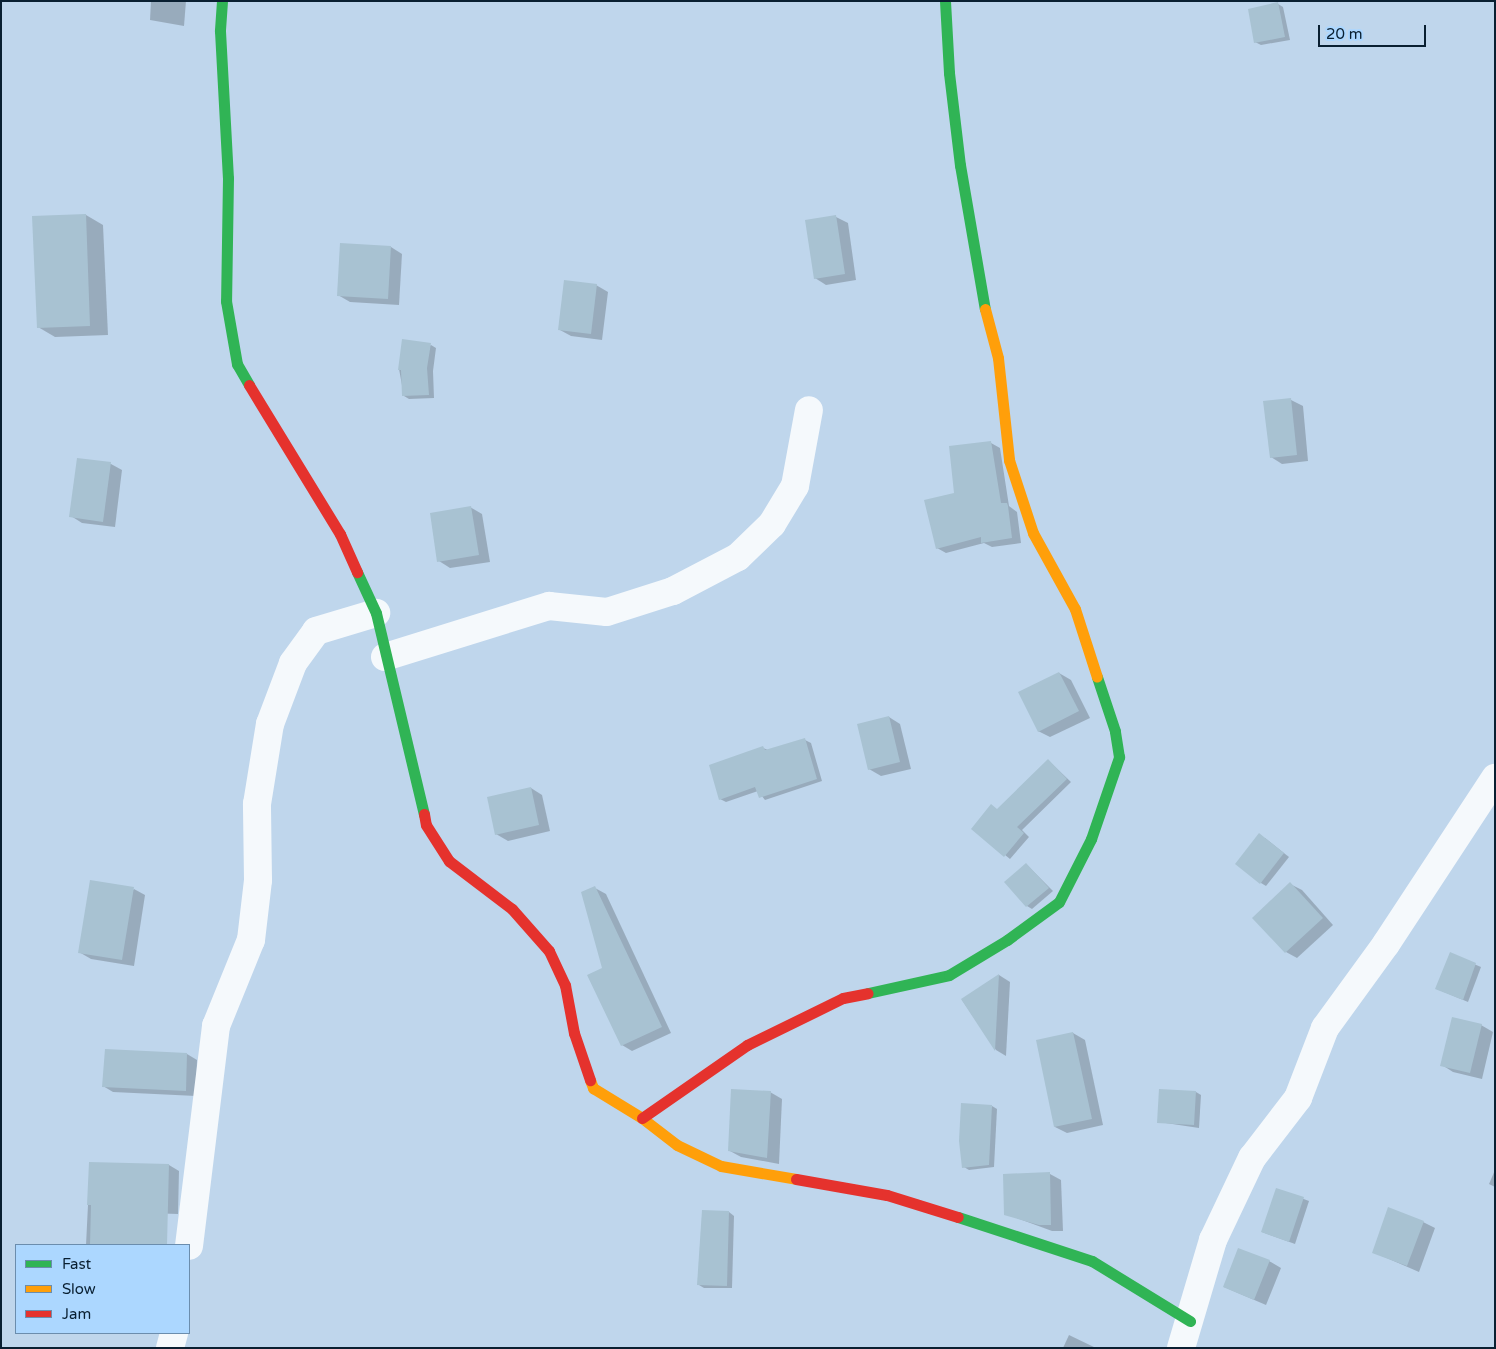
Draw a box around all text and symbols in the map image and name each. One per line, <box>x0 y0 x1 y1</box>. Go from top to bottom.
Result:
scale bar <box>1321 15 1428 47</box>
text: 20 m <box>1326 25 1363 43</box>
legend <box>15 1244 190 1334</box>
text: Fast <box>62 1255 91 1273</box>
text: Slow <box>62 1280 96 1298</box>
text: Jam <box>62 1305 91 1323</box>

